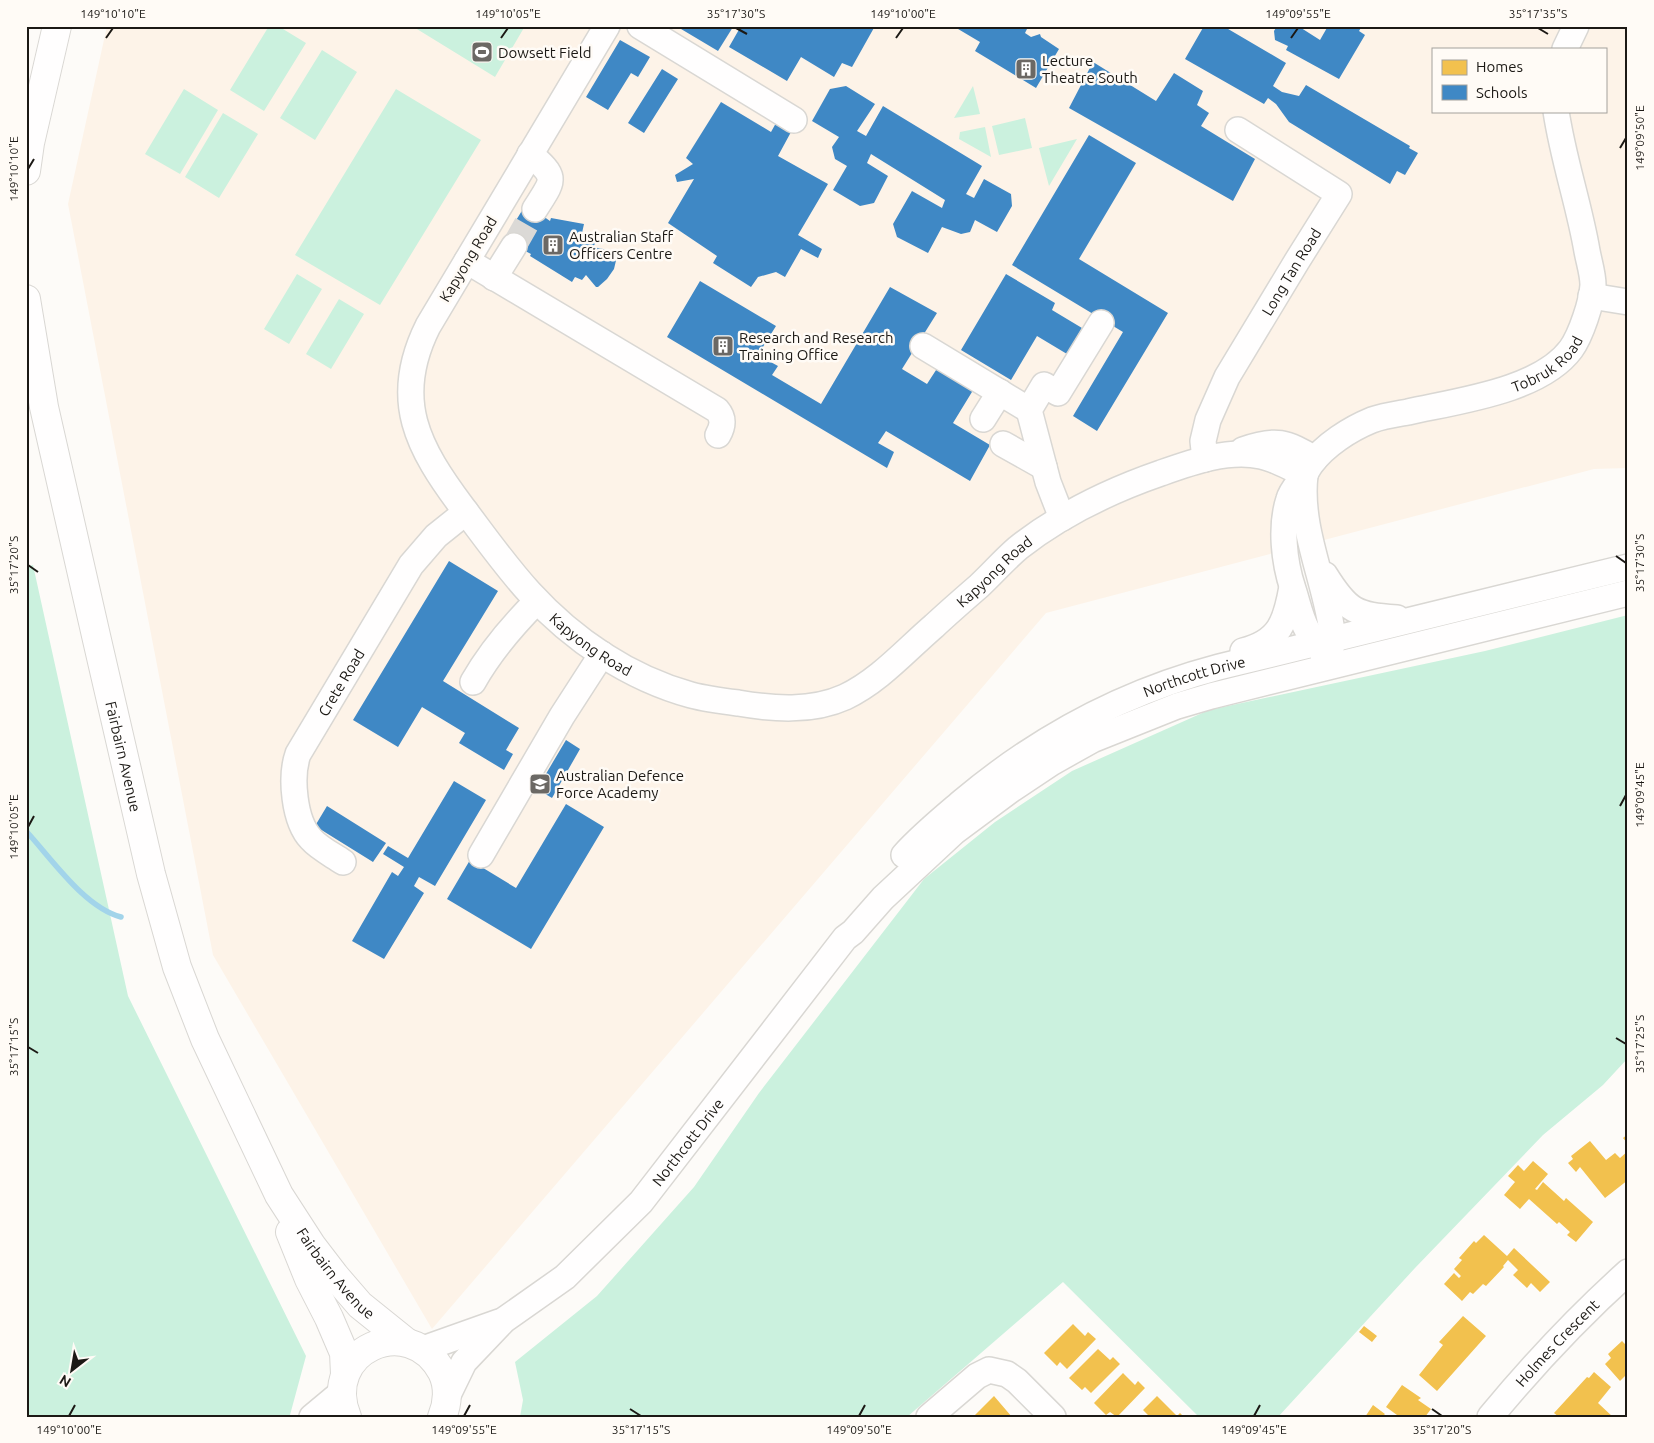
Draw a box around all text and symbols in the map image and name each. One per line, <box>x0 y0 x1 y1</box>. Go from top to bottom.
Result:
text: 149°10'10"E <box>80 7 146 20</box>
text: 149°10'05"E <box>475 7 541 20</box>
text: 35°17'30"S <box>707 7 765 20</box>
text: 149°10'00"E <box>870 7 936 20</box>
text: 149°09'55"E <box>1265 7 1331 20</box>
text: 35°17'35"S <box>1509 7 1567 20</box>
sports icon: Dowsett Field <box>470 40 494 64</box>
place label: Dowsett Field <box>498 44 592 61</box>
legend <box>1432 48 1606 112</box>
place label: Lecture Theatre South <box>1042 52 1138 86</box>
building icon: Lecture Theatre South <box>1014 57 1038 81</box>
text: Homes <box>1476 58 1523 75</box>
text: Schools <box>1476 84 1527 101</box>
text: 149°09'50"E <box>1633 105 1646 171</box>
text: 149°10'10"E <box>7 136 20 202</box>
street label: Kapyong Road <box>436 213 500 305</box>
street label: Long Tan Road <box>1258 225 1324 318</box>
place label: Australian Staff Officers Centre <box>569 228 674 262</box>
building icon: Australian Staff Officers Centre <box>541 233 565 257</box>
place label: Research and Research Training Office <box>739 329 894 363</box>
street label: Tobruk Road <box>1509 333 1585 395</box>
building icon: Research and Research Training Office <box>711 334 735 358</box>
street label: Kapyong Road <box>953 532 1035 610</box>
text: 35°17'30"S <box>1633 534 1646 592</box>
text: 35°17'20"S <box>7 536 20 594</box>
street label: Kapyong Road <box>546 609 635 679</box>
street label: Crete Road <box>314 646 367 719</box>
street label: Northcott Drive <box>1141 652 1247 700</box>
street label: Fairbairn Avenue <box>103 700 145 813</box>
text: 149°09'45"E <box>1633 762 1646 828</box>
place label: Australian Defence Force Academy <box>556 767 684 801</box>
school or university icon: Australian Defence Force Academy <box>528 772 552 796</box>
text: 149°10'05"E <box>7 794 20 860</box>
text: 35°17'25"S <box>1633 1015 1646 1073</box>
text: 35°17'15"S <box>7 1018 20 1076</box>
street label: Northcott Drive <box>648 1095 727 1189</box>
street label: Fairbairn Avenue <box>294 1224 378 1322</box>
street label: Holmes Crescent <box>1512 1295 1602 1390</box>
north arrow <box>48 1346 98 1396</box>
text: N <box>57 1372 74 1391</box>
text: 149°10'00"E <box>36 1423 102 1436</box>
text: 149°09'55"E <box>431 1423 497 1436</box>
text: 35°17'15"S <box>612 1423 670 1436</box>
text: 149°09'50"E <box>826 1423 892 1436</box>
text: 149°09'45"E <box>1221 1423 1287 1436</box>
text: 35°17'20"S <box>1413 1423 1471 1436</box>

